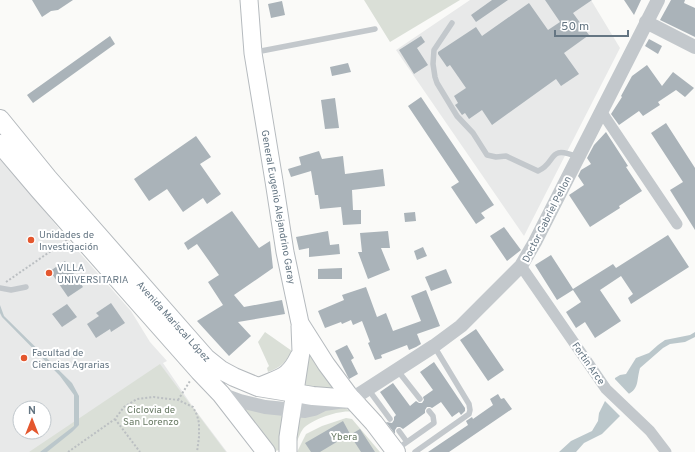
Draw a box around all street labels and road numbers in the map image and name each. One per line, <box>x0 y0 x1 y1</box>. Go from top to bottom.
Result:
street label: General Eugenio Alejandrino Garay <box>258 129 298 285</box>
street label: Doctor Gabriel Pellon <box>520 174 575 265</box>
street label: Avenida Mariscal López <box>133 279 213 365</box>
street label: Fortin Arce <box>568 340 607 388</box>

